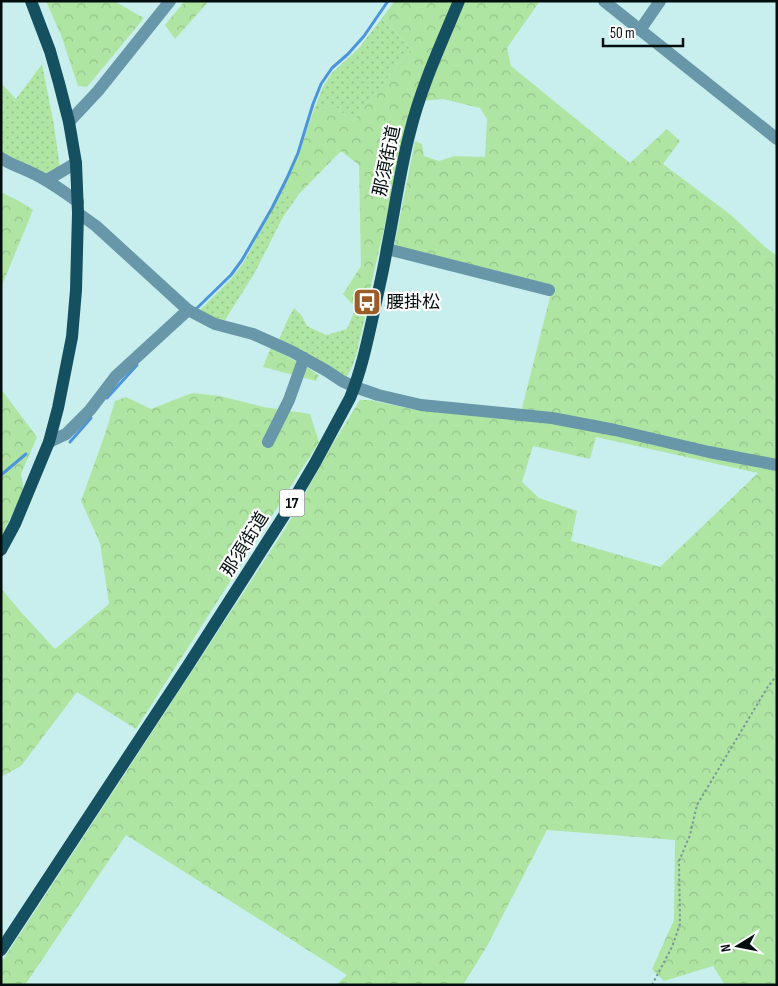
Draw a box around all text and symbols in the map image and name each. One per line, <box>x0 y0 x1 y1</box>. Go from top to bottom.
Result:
scale bar <box>603 15 683 47</box>
text: 50 m <box>610 24 635 43</box>
street label: 那須街道 <box>369 124 405 198</box>
bus stop icon: 腰掛松 <box>352 287 382 317</box>
place label: 腰掛松 <box>386 292 440 313</box>
road number: 17 <box>280 489 304 516</box>
street label: 那須街道 <box>217 508 273 580</box>
north arrow <box>713 921 763 971</box>
text: N <box>717 943 735 953</box>

